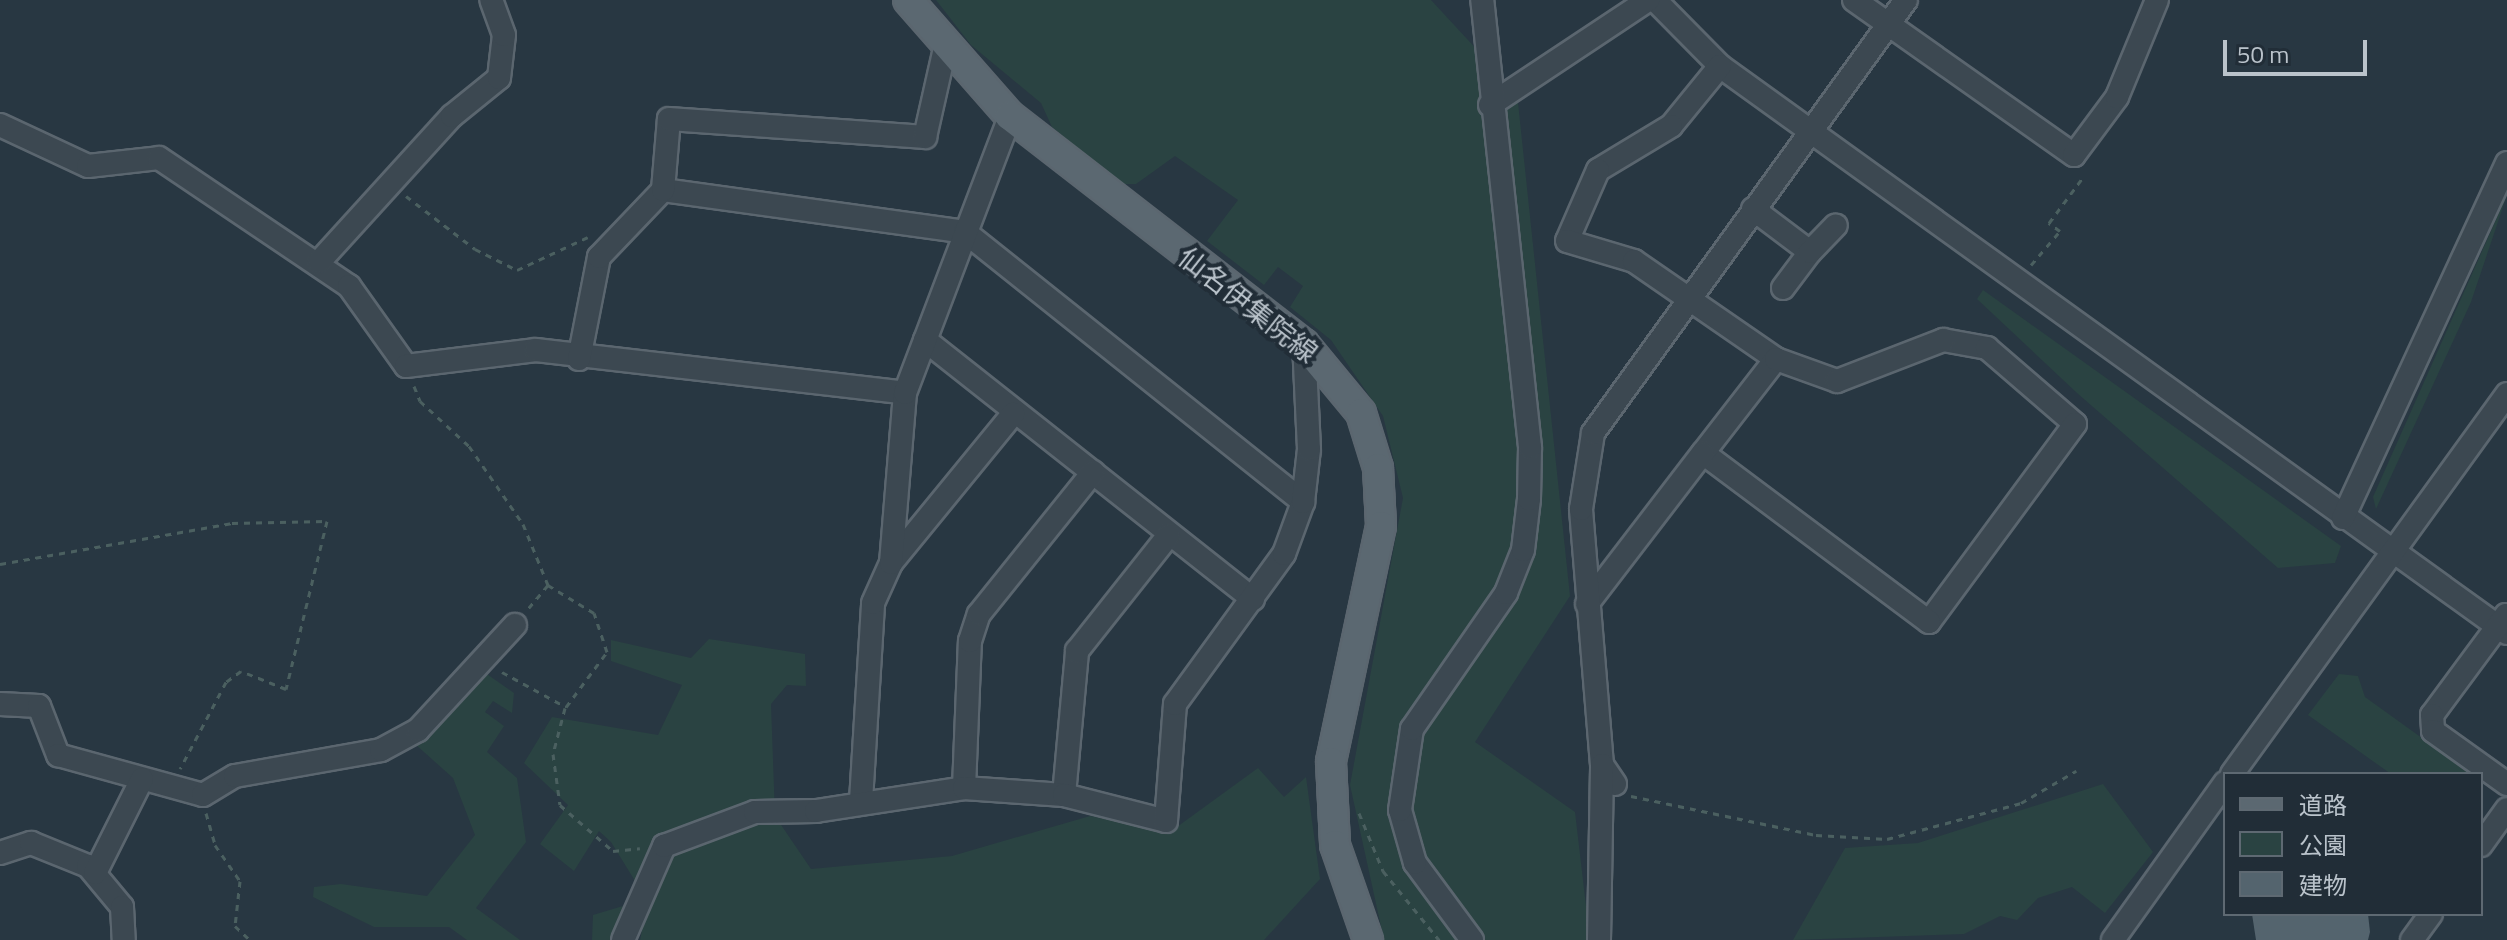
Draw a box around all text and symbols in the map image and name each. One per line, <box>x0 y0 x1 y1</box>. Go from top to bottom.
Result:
scale bar <box>2227 24 2371 74</box>
text: 50 m <box>2237 36 2289 72</box>
street label: 仙名伊集院線 <box>1171 240 1325 370</box>
legend <box>2223 772 2483 916</box>
text: 道路 <box>2299 787 2347 823</box>
text: 公園 <box>2299 827 2347 863</box>
text: 建物 <box>2299 867 2347 903</box>

